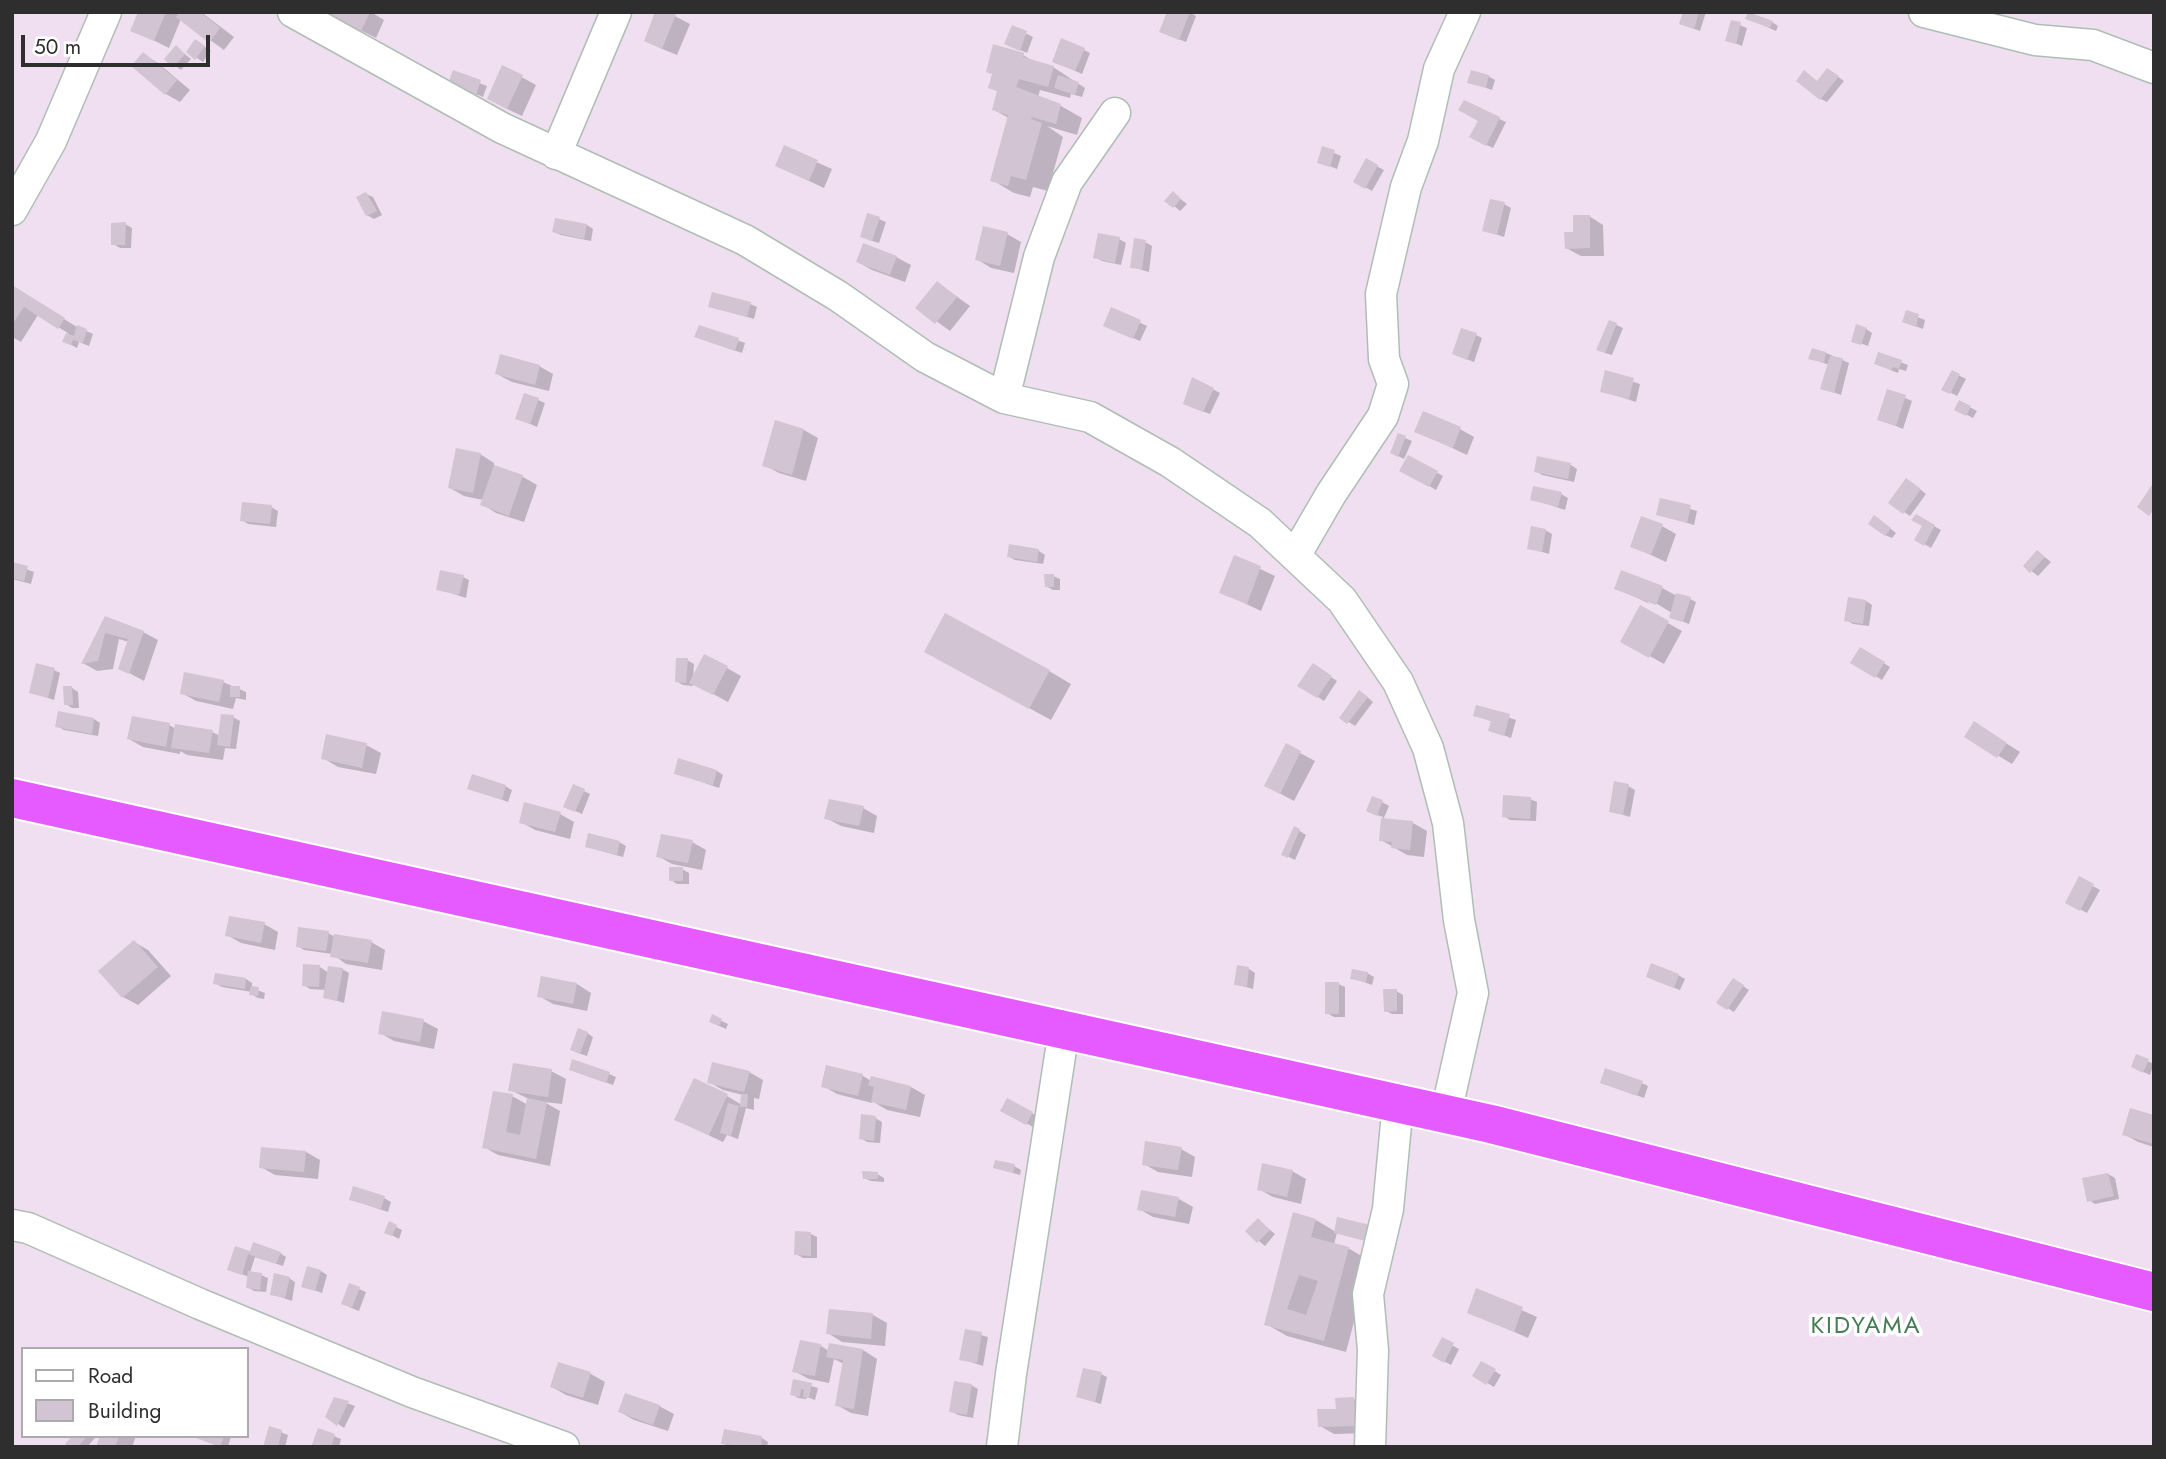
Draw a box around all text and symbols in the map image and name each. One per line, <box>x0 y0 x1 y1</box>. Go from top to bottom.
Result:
scale bar <box>24 21 214 65</box>
text: 50 m <box>34 32 81 62</box>
district label: KIDYAMA <box>1811 1313 1921 1341</box>
legend <box>21 1347 248 1438</box>
text: Road <box>88 1361 133 1391</box>
text: Building <box>88 1396 161 1426</box>

